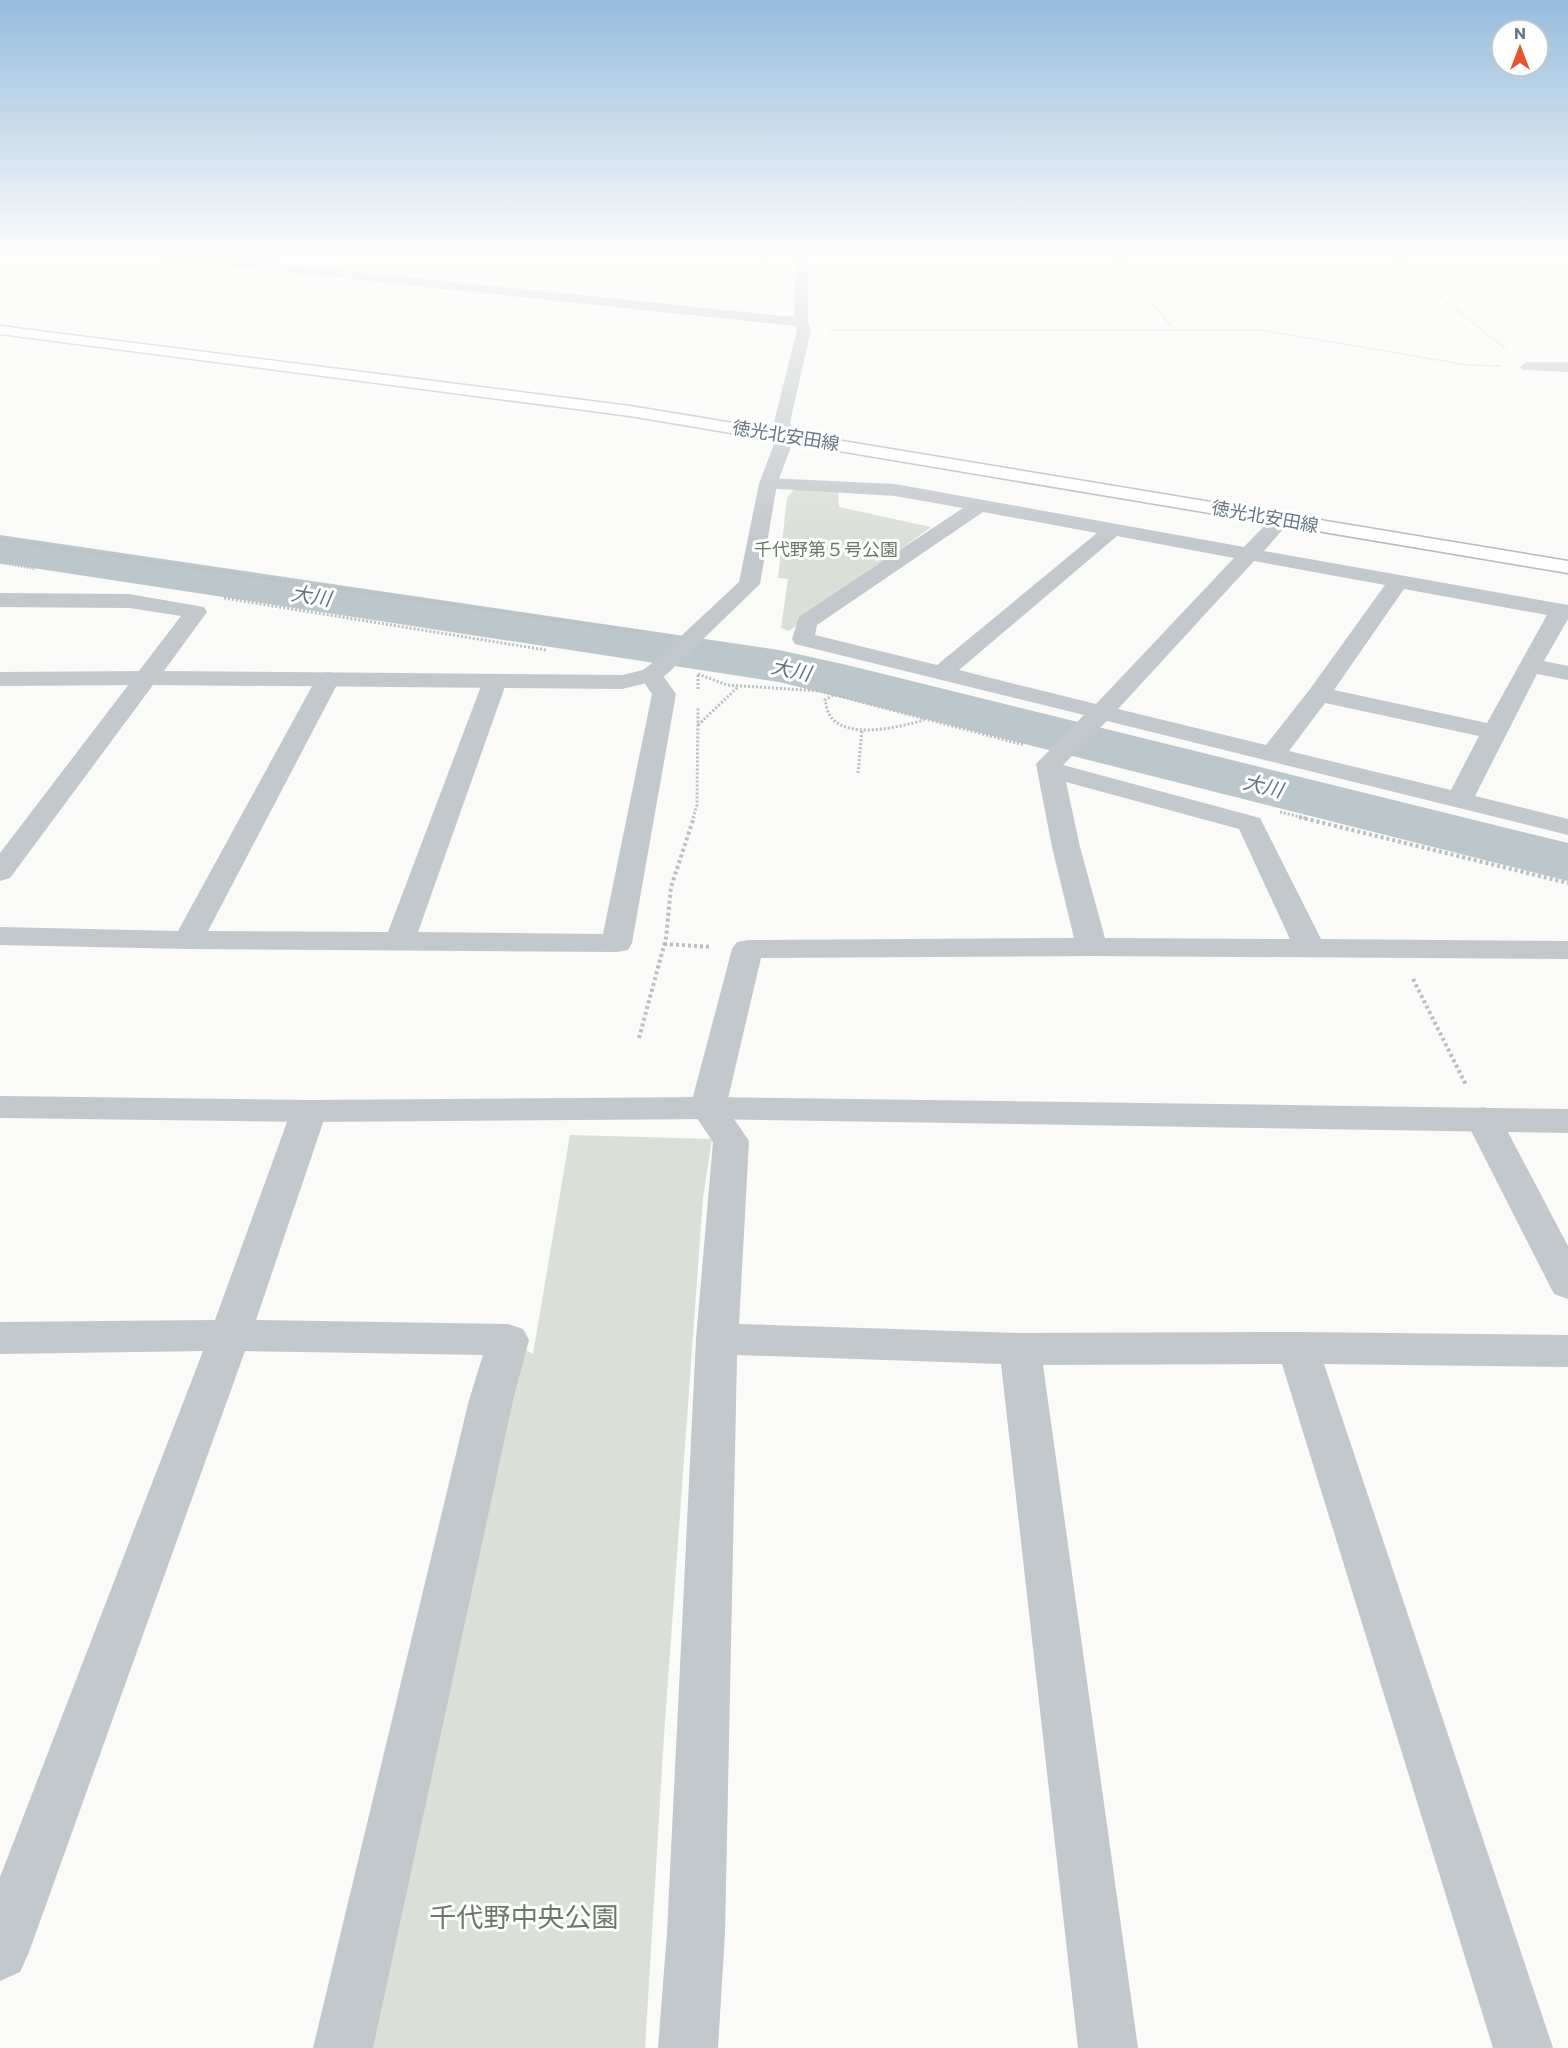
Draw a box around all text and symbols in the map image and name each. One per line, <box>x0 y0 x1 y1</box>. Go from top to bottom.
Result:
north arrow <box>1490 18 1550 78</box>
text: N <box>1514 23 1526 42</box>
street label: 徳光北安田線 <box>731 416 841 454</box>
street label: 徳光北安田線 <box>1210 496 1320 536</box>
park label: 千代野第５号公園 <box>754 538 898 560</box>
water label: 大川 <box>290 580 335 610</box>
water label: 大川 <box>769 653 815 685</box>
water label: 大川 <box>1241 769 1287 802</box>
park label: 千代野中央公園 <box>430 1900 619 1933</box>

